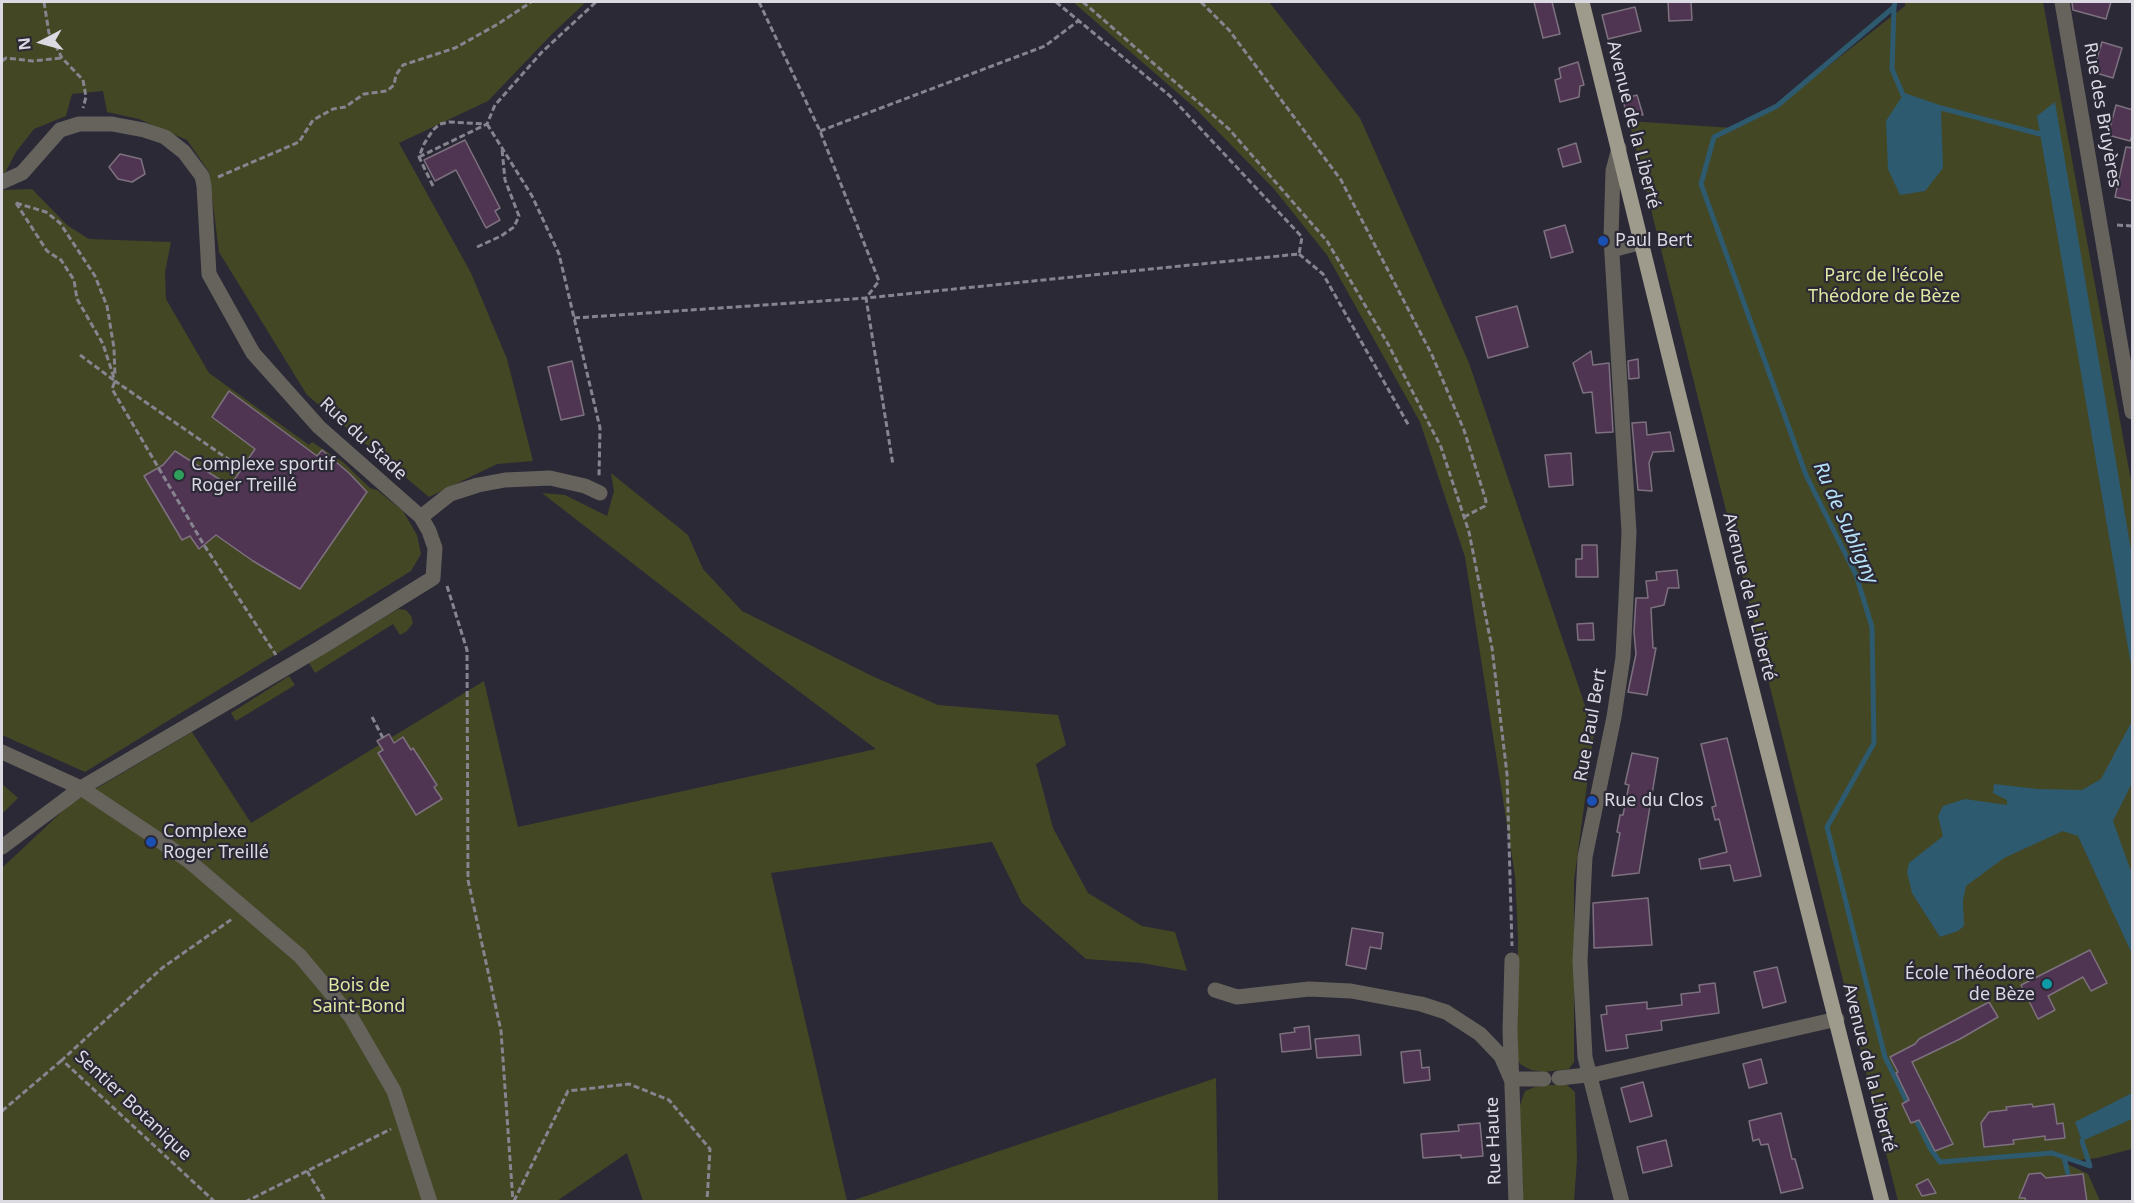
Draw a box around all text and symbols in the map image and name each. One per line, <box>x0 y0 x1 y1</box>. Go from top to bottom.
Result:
north arrow <box>12 12 72 72</box>
text: N <box>12 36 36 52</box>
street label: Avenue de la Liberté <box>1602 39 1664 211</box>
street label: Rue des Bruyères <box>2079 41 2125 189</box>
place label: Paul Bert <box>1615 230 1692 252</box>
marker: Paul Bert <box>1596 234 1610 248</box>
park label: Parc de l'école Théodore de Bèze <box>1808 265 1960 308</box>
street label: Rue du Stade <box>315 393 411 485</box>
place label: Complexe sportif Roger Treillé <box>191 454 335 496</box>
water label: Ru de Subligny <box>1807 458 1883 588</box>
marker: Complexe sportif Roger Treillé <box>172 468 186 482</box>
street label: Avenue de la Liberté <box>1718 511 1780 683</box>
street label: Rue Paul Bert <box>1570 667 1612 783</box>
place label: Rue du Clos <box>1604 790 1704 812</box>
marker: Rue du Clos <box>1585 794 1599 808</box>
place label: Complexe Roger Treillé <box>163 821 269 864</box>
marker: Complexe Roger Treillé <box>144 835 158 849</box>
place label: École Théodore de Bèze <box>1905 963 2035 1006</box>
park label: Bois de Saint-Bond <box>313 975 405 1018</box>
marker: École Théodore de Bèze <box>2040 977 2054 991</box>
street label: Avenue de la Liberté <box>1838 982 1900 1154</box>
street label: Sentier Botanique <box>70 1046 196 1166</box>
street label: Rue Haute <box>1482 1096 1506 1186</box>

